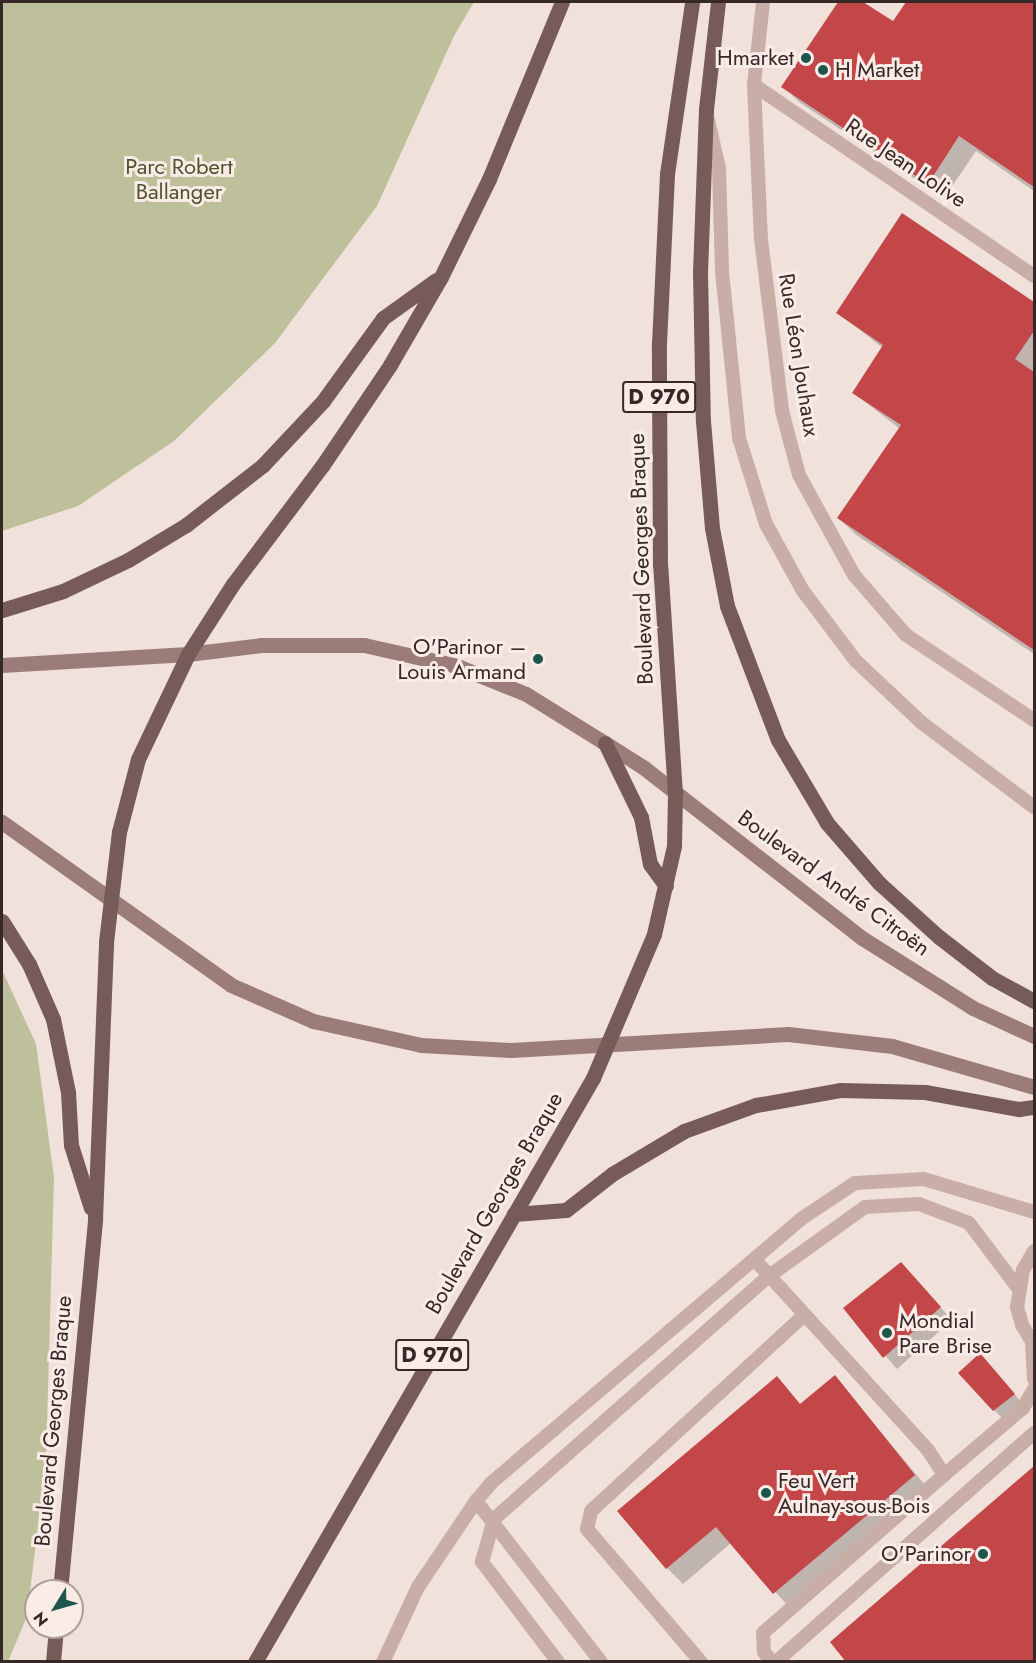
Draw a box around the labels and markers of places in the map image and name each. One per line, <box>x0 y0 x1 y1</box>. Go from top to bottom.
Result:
place label: Hmarket <box>717 45 794 71</box>
marker: Hmarket <box>799 51 813 65</box>
place label: H Market <box>835 57 919 83</box>
marker: H Market <box>816 63 830 77</box>
place label: O'Parinor – Louis Armand <box>397 633 526 684</box>
marker: O'Parinor – Louis Armand <box>531 652 545 666</box>
place label: Mondial Pare Brise <box>899 1307 992 1358</box>
marker: Mondial Pare Brise <box>880 1326 894 1340</box>
place label: Feu Vert Aulnay-sous-Bois <box>778 1467 930 1518</box>
marker: Feu Vert Aulnay-sous-Bois <box>759 1486 773 1500</box>
place label: O'Parinor <box>881 1541 971 1567</box>
marker: O'Parinor <box>976 1547 990 1561</box>

